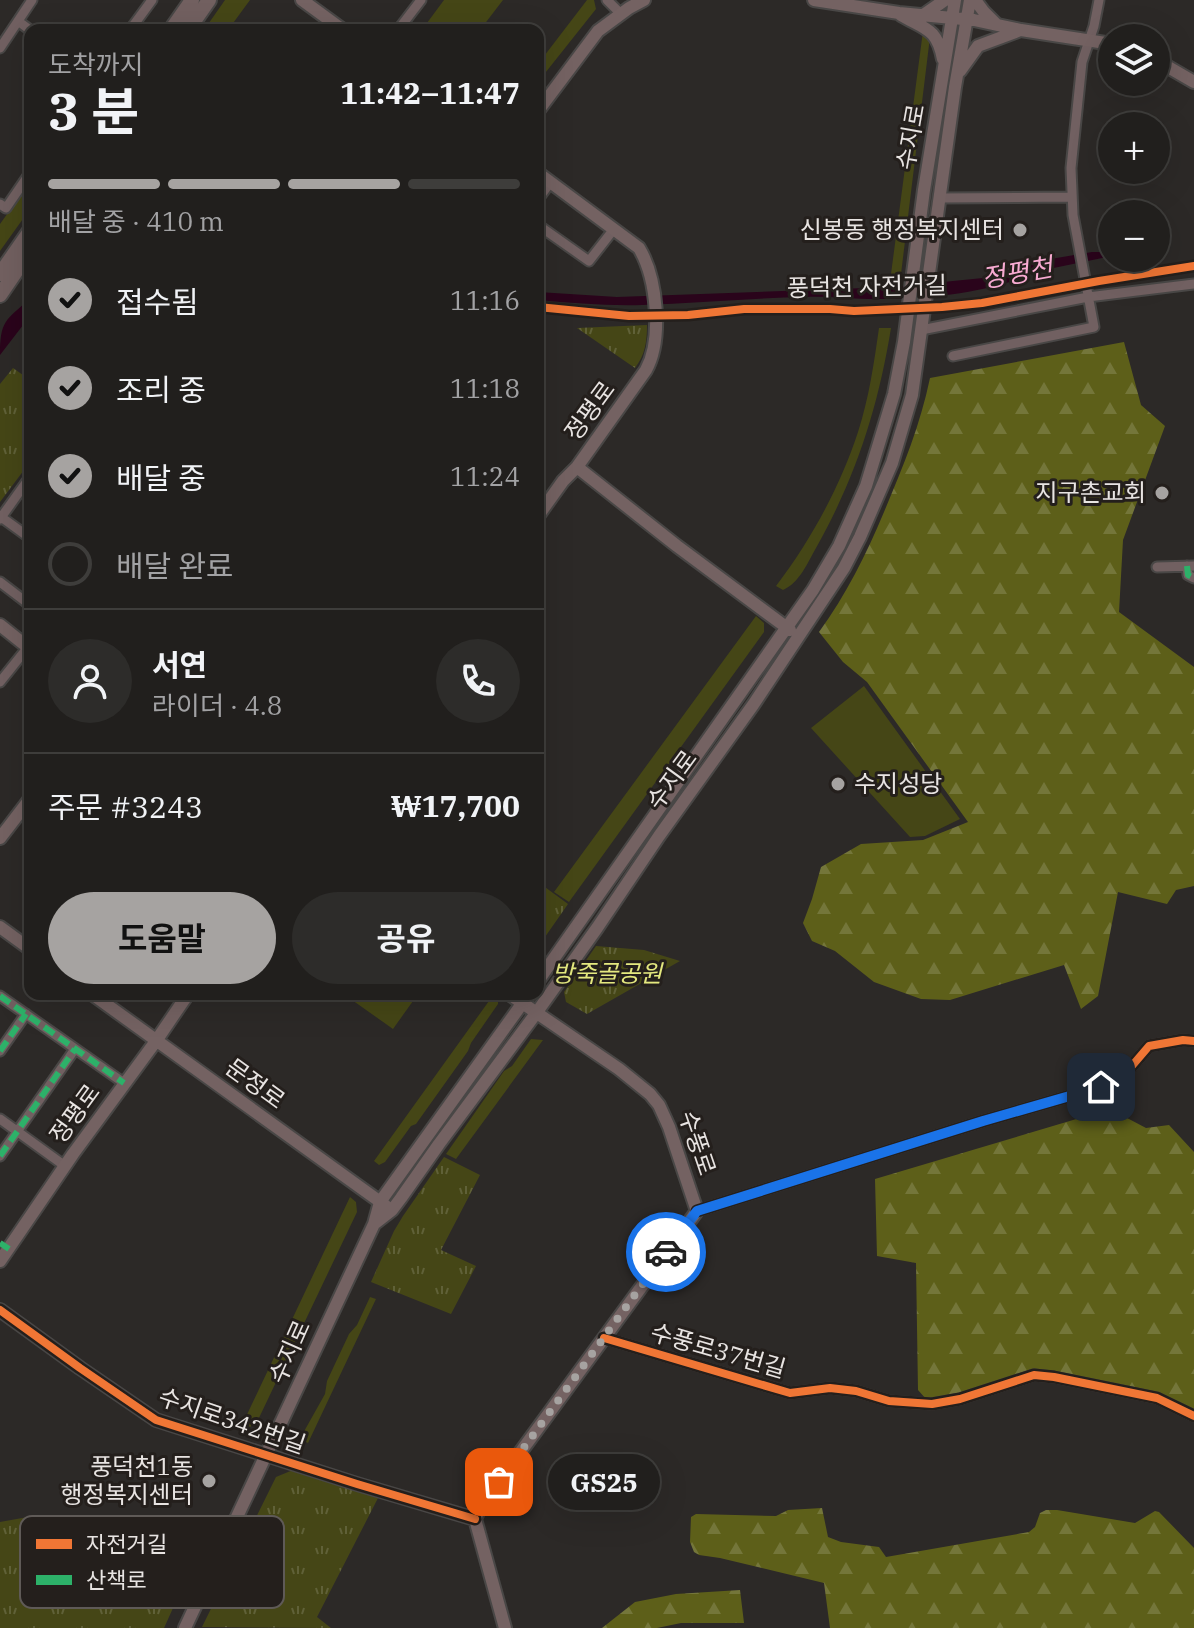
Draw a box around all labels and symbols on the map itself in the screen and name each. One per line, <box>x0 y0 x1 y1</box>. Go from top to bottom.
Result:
street label: 수지로 <box>889 101 932 172</box>
place label: 신봉동 행정복지센터 <box>800 213 1004 245</box>
marker: 신봉동 행정복지센터 <box>1011 221 1029 239</box>
water label: 정평천 <box>979 249 1058 295</box>
street label: 풍덕천 자전거길 <box>787 269 947 303</box>
street label: 정평로 <box>557 374 622 447</box>
place label: 지구촌교회 <box>1036 476 1146 508</box>
marker: 지구촌교회 <box>1153 484 1171 502</box>
street label: 수지로 <box>639 743 704 816</box>
place label: 수지성당 <box>854 767 942 799</box>
marker: 수지성당 <box>829 775 847 793</box>
park label: 방죽골공원 <box>552 957 664 989</box>
street label: 문정로 <box>219 1051 292 1116</box>
pin <box>1067 1053 1135 1121</box>
street label: 정평로 <box>42 1077 107 1150</box>
street label: 수풍로 <box>672 1106 724 1179</box>
courier <box>626 1212 706 1292</box>
street label: 수지로 <box>261 1315 317 1388</box>
street label: 수풍로37번길 <box>647 1315 790 1385</box>
street label: 수지로342번길 <box>154 1380 310 1460</box>
pin <box>465 1448 533 1516</box>
place label: 풍덕천1동 행정복지센터 <box>61 1450 193 1510</box>
callout: GS25 <box>547 1454 659 1510</box>
marker: 풍덕천1동 행정복지센터 <box>200 1472 218 1490</box>
legend <box>20 1516 284 1608</box>
text: 자전거길 <box>86 1529 167 1558</box>
text: 산책로 <box>86 1565 147 1594</box>

